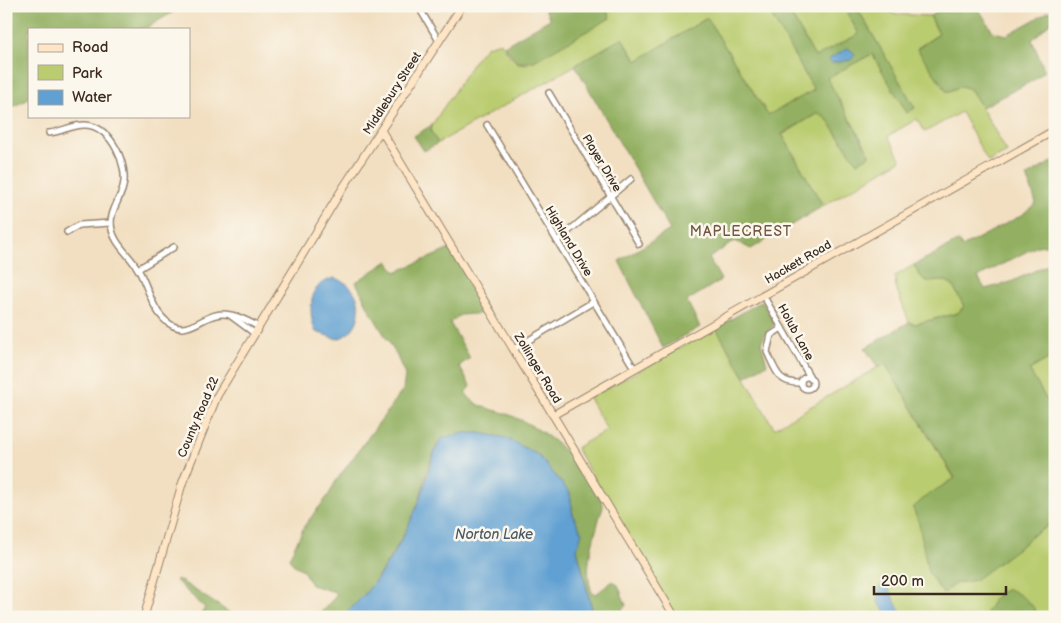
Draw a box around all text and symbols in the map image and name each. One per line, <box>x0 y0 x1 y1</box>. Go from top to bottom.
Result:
legend <box>28 28 190 118</box>
text: Road <box>72 38 108 57</box>
street label: Middlebury Street <box>360 49 425 137</box>
text: Park <box>72 64 103 83</box>
text: Water <box>72 88 112 107</box>
street label: Player Drive <box>579 132 625 195</box>
street label: Highland Drive <box>542 203 596 279</box>
district label: MAPLECREST <box>690 223 792 240</box>
street label: Hackett Road <box>762 237 834 288</box>
street label: Holub Lane <box>774 301 817 363</box>
street label: Zollinger Road <box>510 329 565 406</box>
street label: County Road 22 <box>175 374 222 460</box>
water label: Norton Lake <box>455 526 533 543</box>
scale bar <box>874 563 1006 595</box>
text: 200 m <box>881 572 924 591</box>

